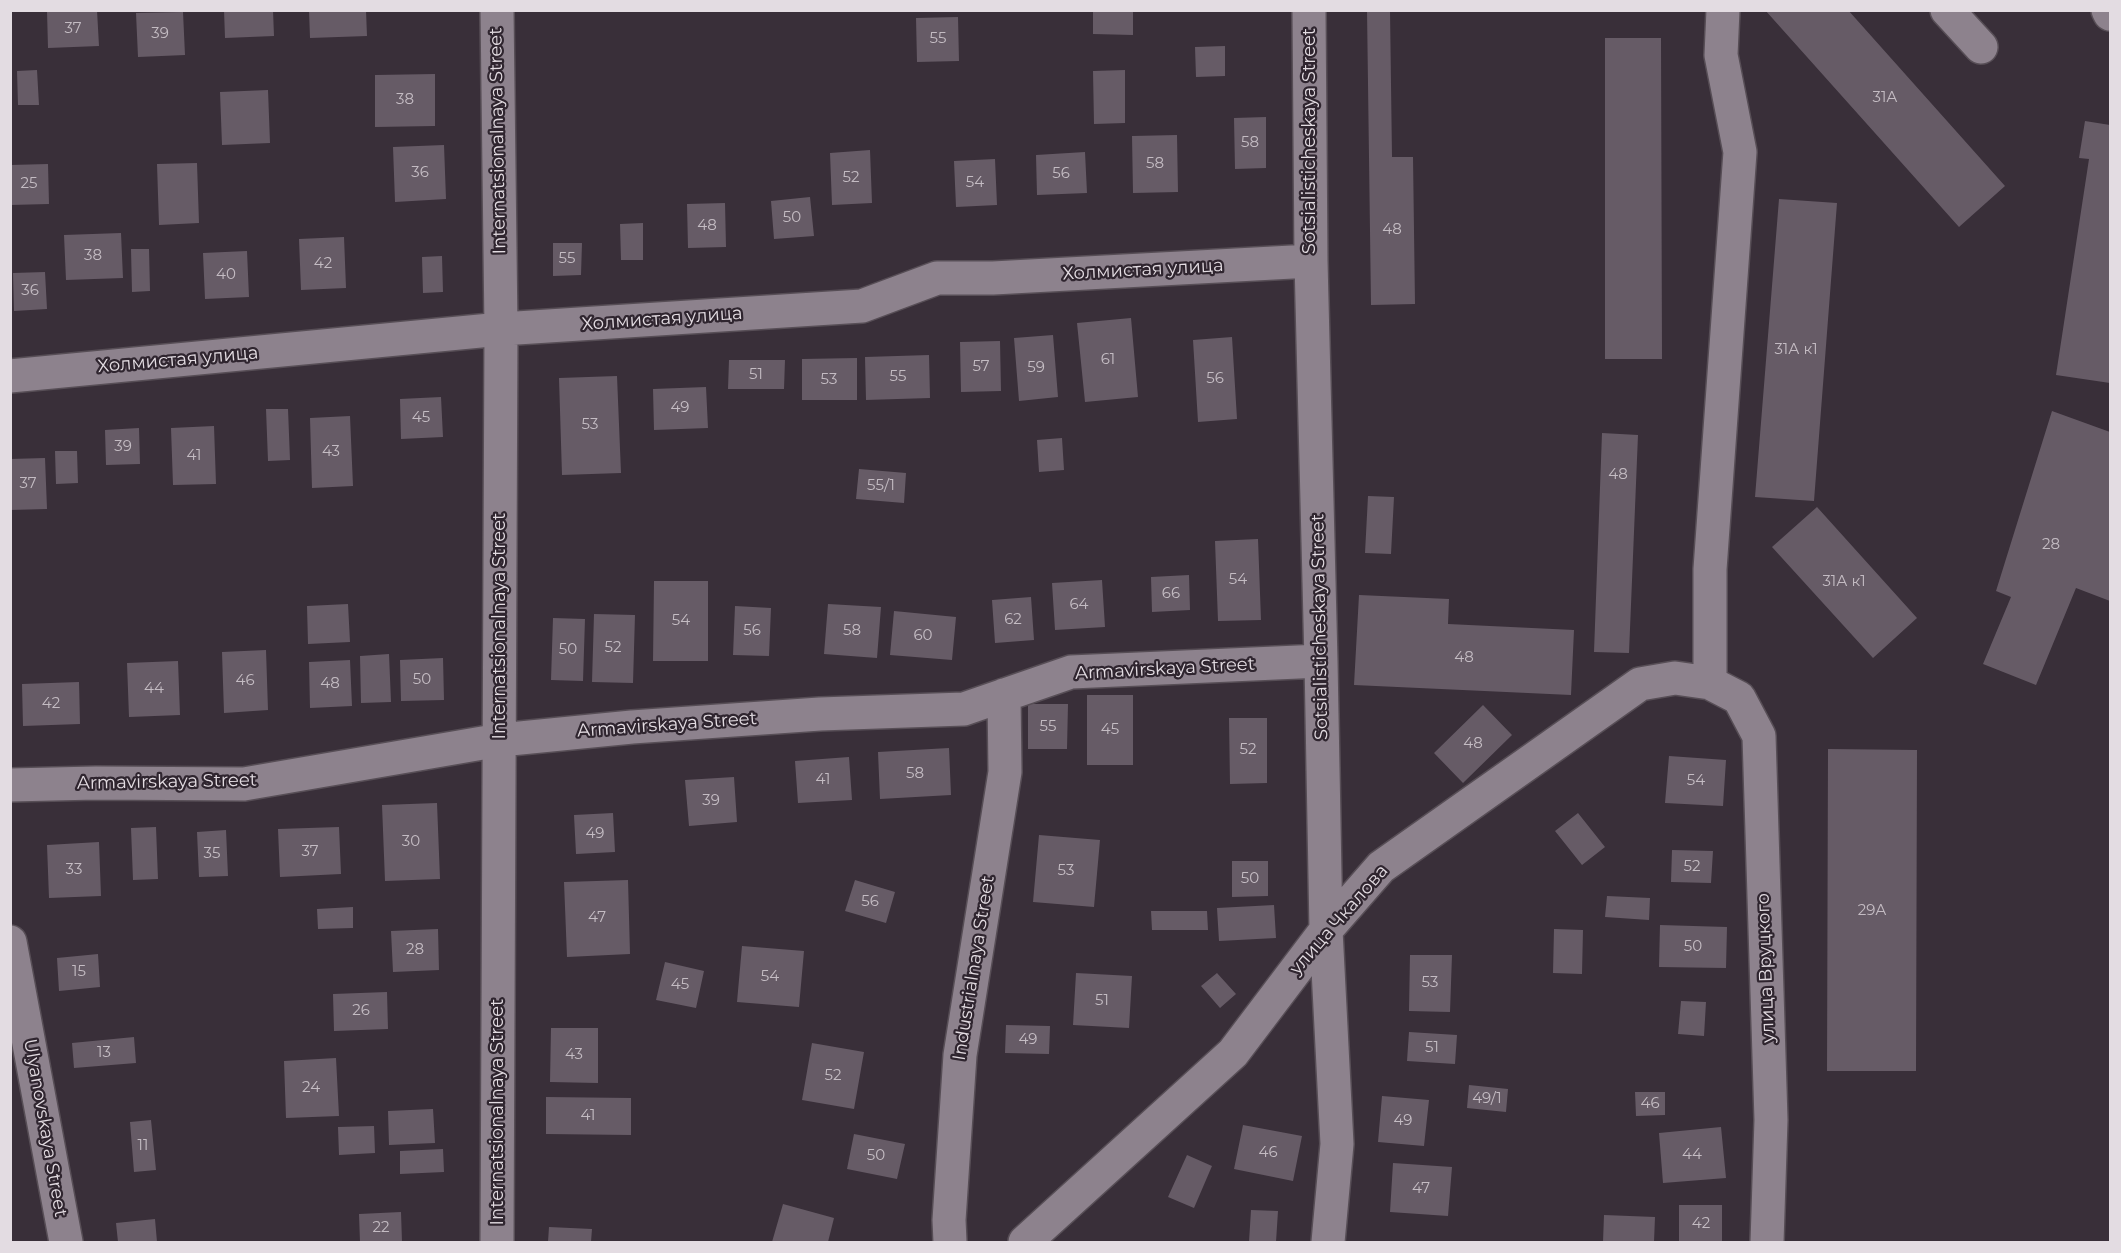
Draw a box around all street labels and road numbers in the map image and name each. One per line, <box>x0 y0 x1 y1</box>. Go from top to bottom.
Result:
street label: Internatsionalnaya Street <box>485 27 511 255</box>
street label: Sotsialisticheskaya Street <box>1299 28 1321 254</box>
street label: Холмистая улица <box>1062 255 1224 285</box>
street label: Холмистая улица <box>581 303 743 335</box>
street label: Холмистая улица <box>97 342 259 378</box>
street label: Internatsionalnaya Street <box>489 513 511 739</box>
street label: Sotsialisticheskaya Street <box>1307 514 1333 740</box>
street label: Armavirskaya Street <box>1075 654 1255 684</box>
street label: Armavirskaya Street <box>576 708 758 742</box>
street label: Armavirskaya Street <box>77 770 257 794</box>
street label: улица Чкалова <box>1285 861 1393 979</box>
street label: Industrialnaya Street <box>949 874 999 1062</box>
street label: улица Вруцкого <box>1753 893 1779 1043</box>
street label: Internatsionalnaya Street <box>487 999 509 1225</box>
street label: Ulyanovskaya Street <box>19 1037 71 1219</box>

